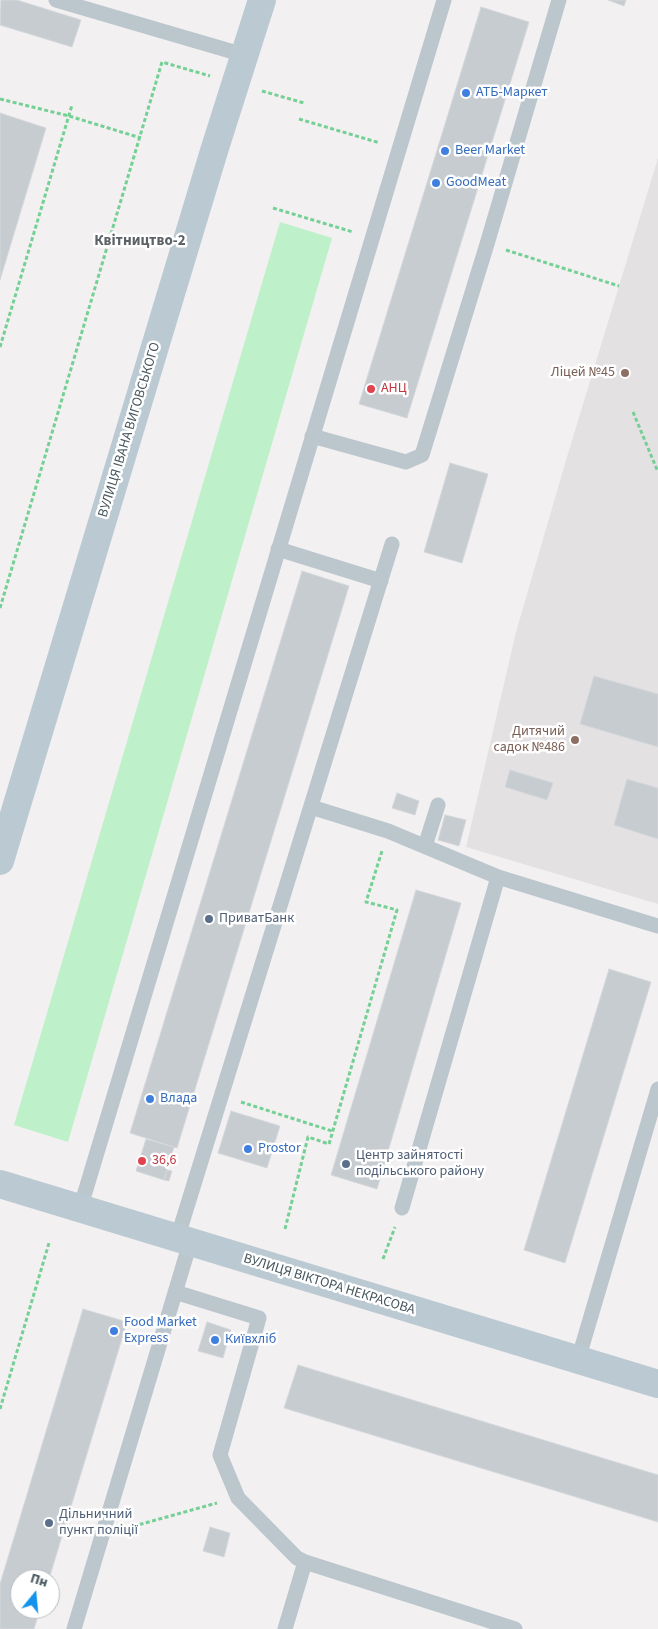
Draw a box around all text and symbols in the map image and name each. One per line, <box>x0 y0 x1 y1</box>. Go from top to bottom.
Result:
place label: АТБ-Маркет <box>476 85 548 101</box>
marker: АТБ-Маркет <box>460 87 472 99</box>
place label: Beer Market <box>455 143 525 159</box>
marker: Beer Market <box>439 145 451 157</box>
place label: GoodMeat <box>446 175 506 191</box>
marker: GoodMeat <box>430 177 442 189</box>
district label: Квітництво-2 <box>94 233 186 251</box>
street label: ВУЛИЦЯ ІВАНА ВИГОВСЬКОГО <box>95 340 165 520</box>
place label: Ліцей №45 <box>551 365 615 381</box>
marker: Ліцей №45 <box>619 367 631 379</box>
place label: АНЦ <box>381 381 407 397</box>
marker: АНЦ <box>365 383 377 395</box>
place label: Дитячий садок №486 <box>494 724 565 756</box>
marker: Дитячий садок №486 <box>569 734 581 746</box>
place label: ПриватБанк <box>219 911 294 927</box>
marker: ПриватБанк <box>203 913 215 925</box>
place label: Влада <box>160 1091 197 1107</box>
marker: Влада <box>144 1093 156 1105</box>
place label: Prostor <box>258 1141 301 1157</box>
marker: Prostor <box>242 1143 254 1155</box>
place label: Центр зайнятості подільського району <box>356 1148 484 1180</box>
place label: 36,6 <box>152 1153 176 1169</box>
marker: 36,6 <box>136 1155 148 1167</box>
marker: Центр зайнятості подільського району <box>340 1158 352 1170</box>
street label: ВУЛИЦЯ ВІКТОРА НЕКРАСОВА <box>241 1251 417 1319</box>
place label: Food Market Express <box>124 1315 197 1348</box>
marker: Food Market Express <box>108 1325 120 1337</box>
place label: Київхліб <box>225 1332 276 1348</box>
marker: Київхліб <box>209 1334 221 1346</box>
place label: Дільничний пункт поліції <box>59 1507 138 1540</box>
marker: Дільничний пункт поліції <box>43 1517 55 1529</box>
text: Пн <box>28 1568 50 1593</box>
north arrow <box>10 1569 60 1619</box>

